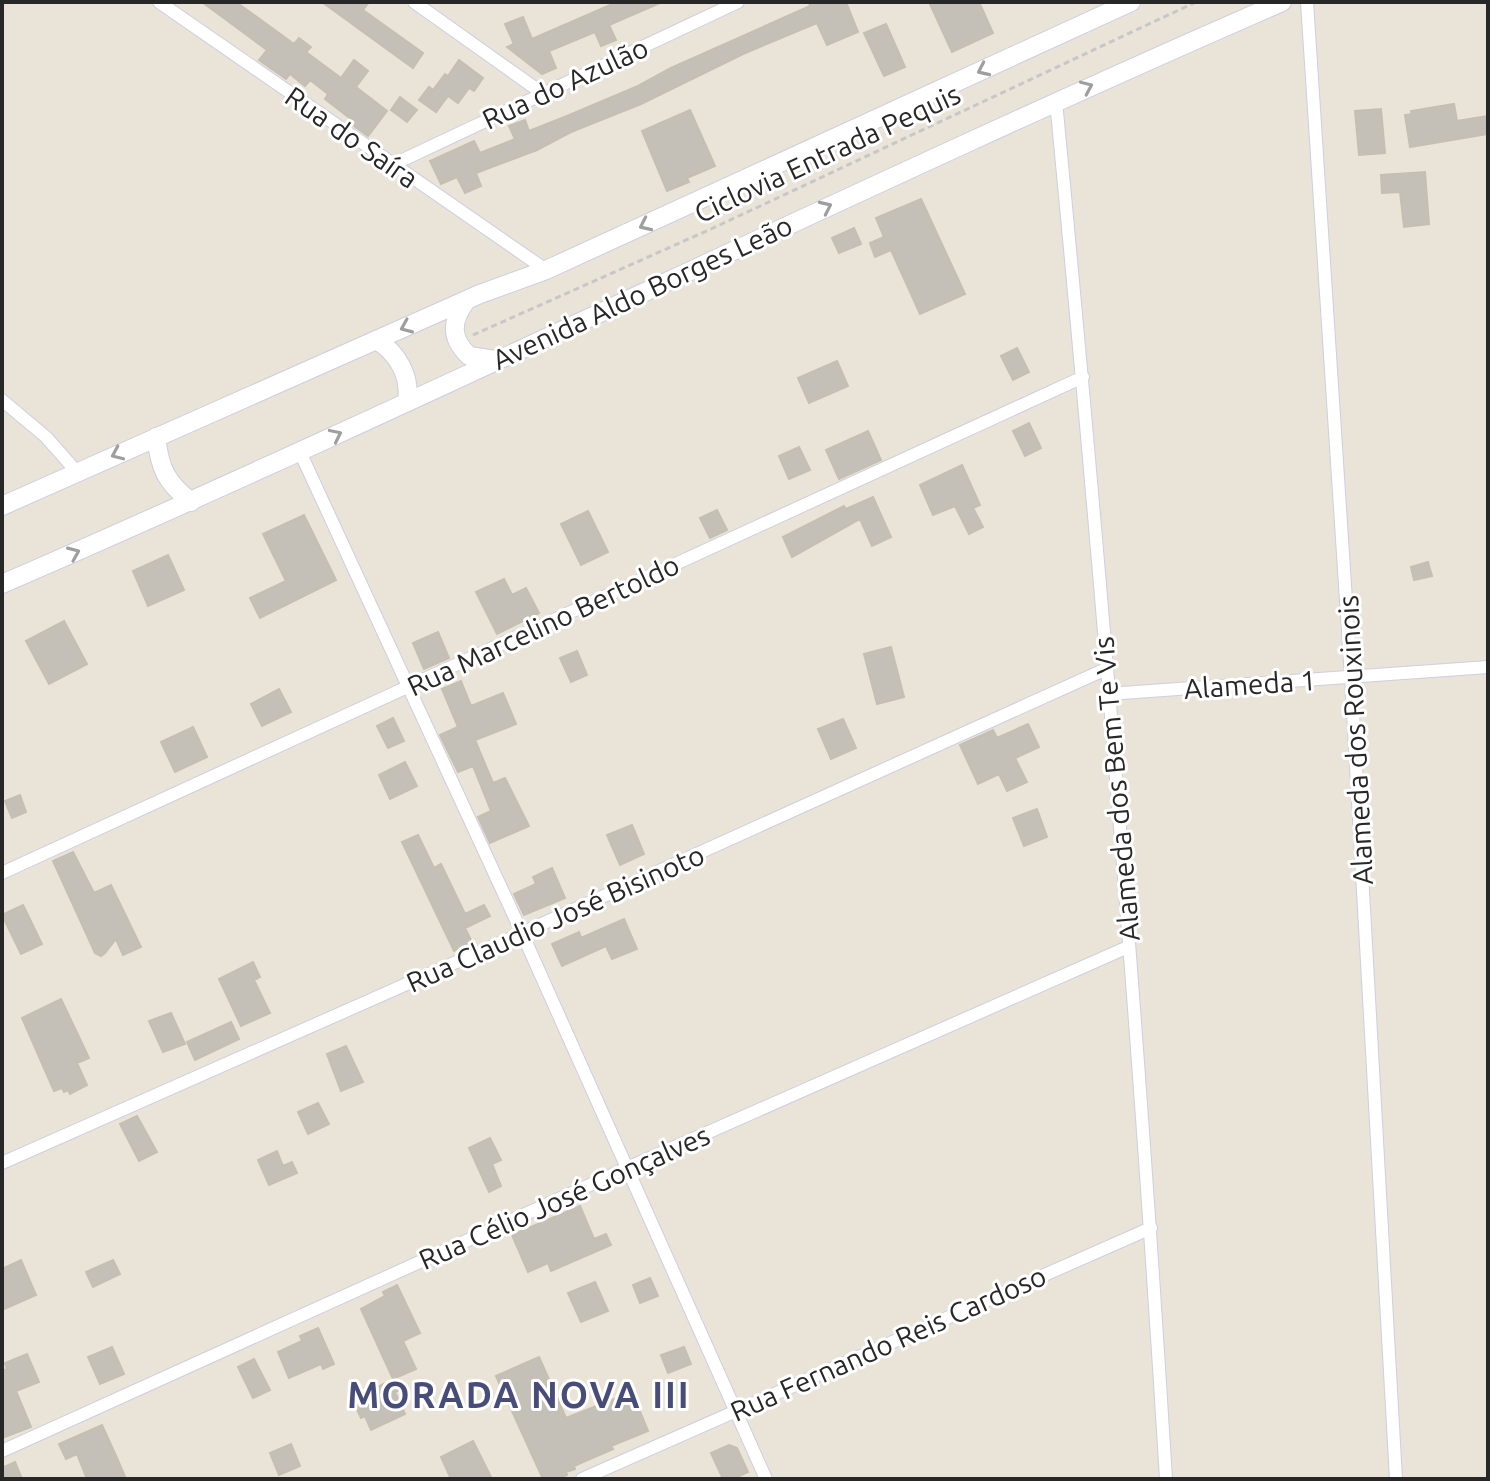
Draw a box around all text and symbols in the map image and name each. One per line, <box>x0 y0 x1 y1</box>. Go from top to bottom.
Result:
street label: Rua do Azulão <box>477 31 653 135</box>
one-way arrow <box>977 60 992 76</box>
street label: Ciclovia Entrada Pequis <box>689 78 965 228</box>
street label: Rua do Saíra <box>280 80 424 194</box>
one-way arrow <box>1079 81 1094 97</box>
one-way arrow <box>817 201 832 217</box>
street label: Avenida Aldo Borges Leão <box>487 209 797 375</box>
one-way arrow <box>639 215 654 231</box>
one-way arrow <box>400 317 415 333</box>
one-way arrow <box>328 429 343 445</box>
one-way arrow <box>111 444 125 460</box>
one-way arrow <box>65 547 80 563</box>
street label: Rua Marcelino Bertoldo <box>402 548 684 702</box>
street label: Alameda dos Rouxinois <box>1332 594 1378 886</box>
street label: Alameda dos Bem Te Vis <box>1087 635 1145 943</box>
street label: Alameda 1 <box>1183 664 1317 704</box>
street label: Rua Claudio José Bisinoto <box>401 838 709 998</box>
street label: Rua Célio José Gonçalves <box>414 1119 714 1275</box>
street label: Rua Fernando Reis Cardoso <box>725 1259 1051 1427</box>
district label: MORADA NOVA III <box>347 1374 691 1415</box>

